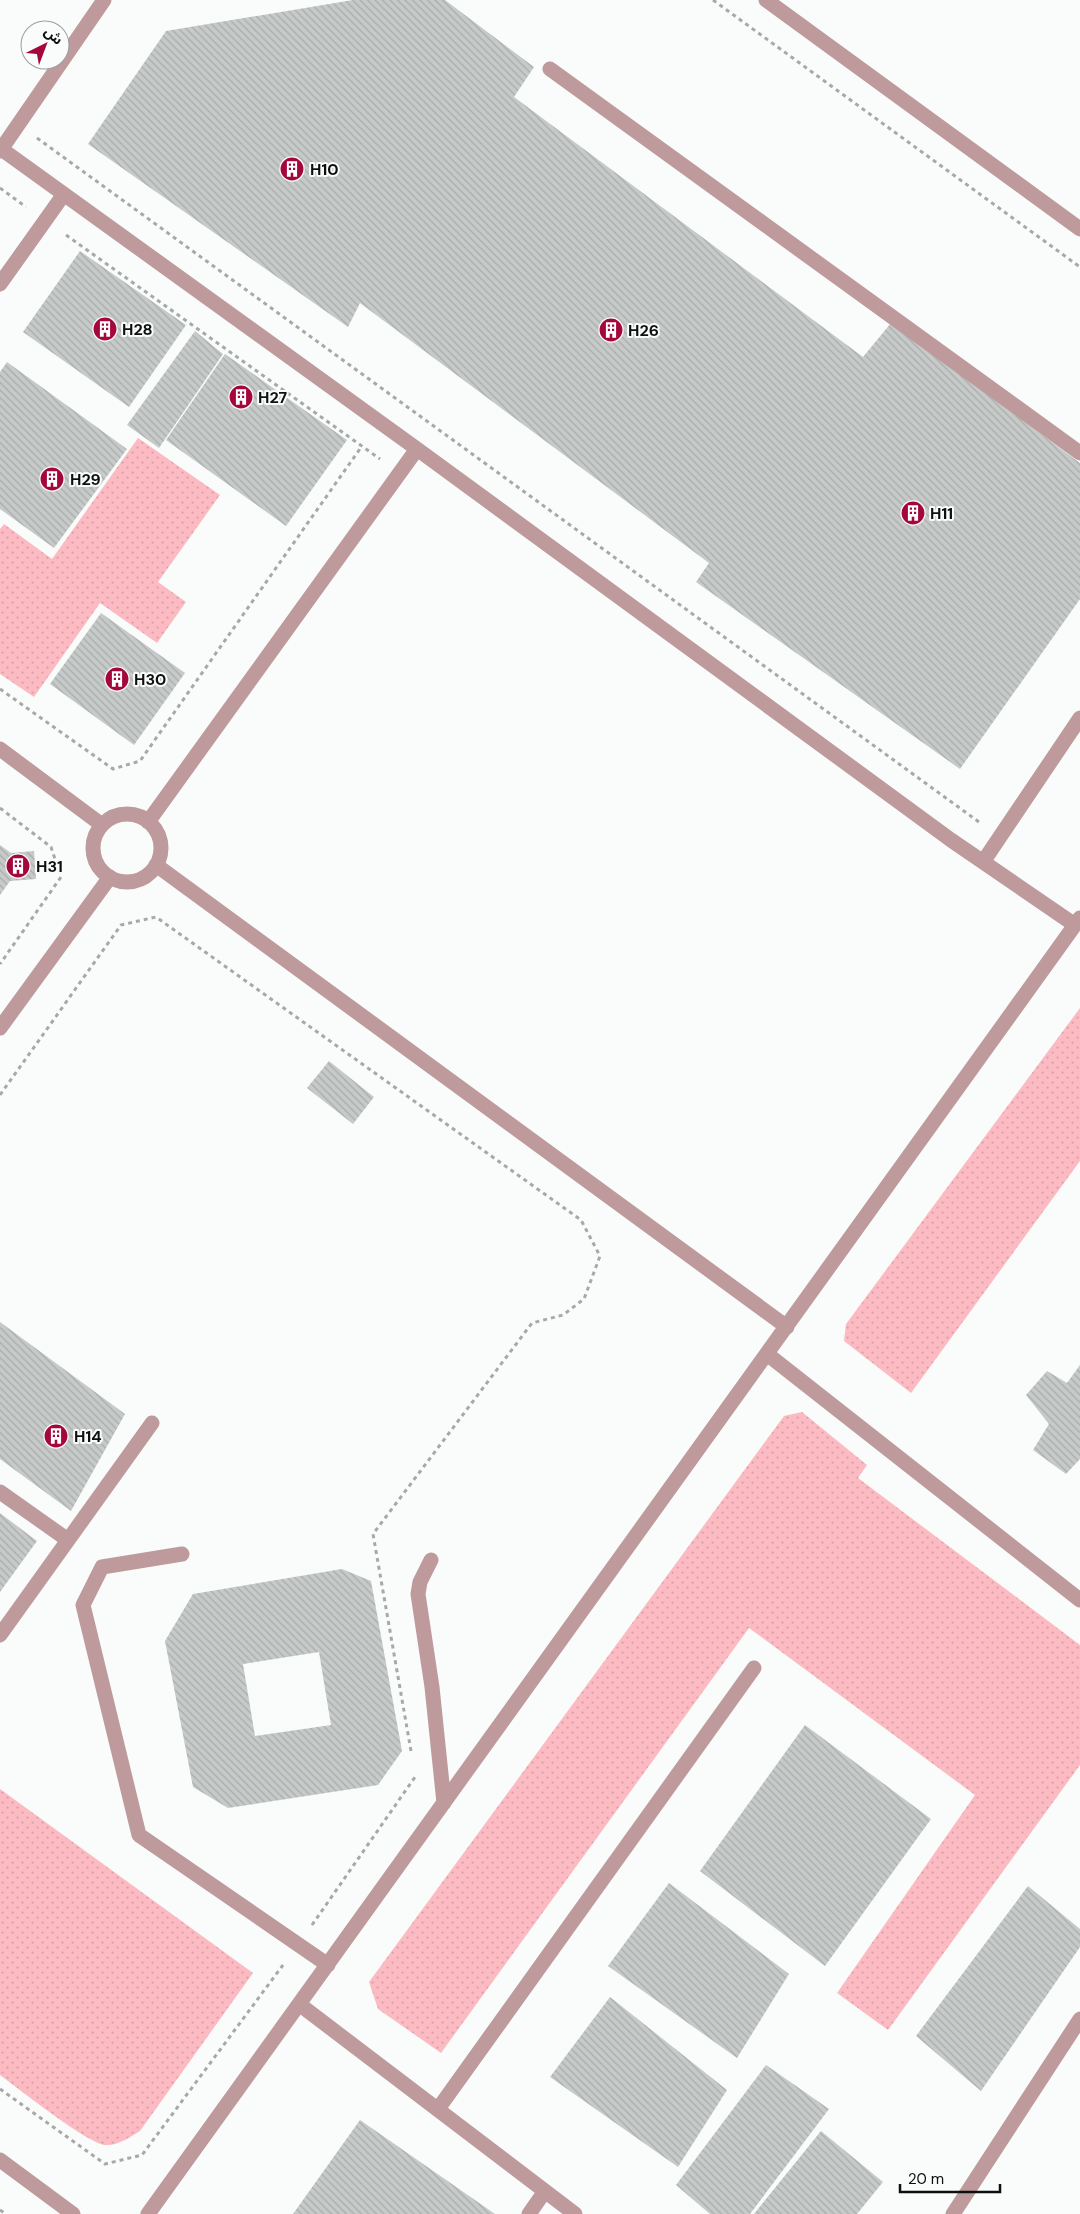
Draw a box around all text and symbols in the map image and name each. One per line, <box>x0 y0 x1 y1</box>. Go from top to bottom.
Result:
north arrow <box>20 20 70 70</box>
text: ش <box>41 22 67 48</box>
building icon: H10 <box>279 156 305 182</box>
place label: H10 <box>310 159 339 180</box>
building icon: H28 <box>92 316 118 342</box>
building icon: H26 <box>598 317 624 343</box>
place label: H28 <box>122 319 153 340</box>
place label: H26 <box>628 320 659 341</box>
building icon: H27 <box>228 384 254 410</box>
place label: H27 <box>258 387 288 408</box>
building icon: H29 <box>39 466 65 492</box>
place label: H29 <box>70 469 101 490</box>
building icon: H11 <box>900 500 926 526</box>
place label: H11 <box>930 503 953 524</box>
building icon: H30 <box>104 666 130 692</box>
place label: H30 <box>134 669 166 690</box>
building icon: H31 <box>5 853 31 879</box>
place label: H31 <box>36 856 63 877</box>
building icon: H14 <box>43 1423 69 1449</box>
place label: H14 <box>74 1426 102 1447</box>
scale bar <box>900 2162 1000 2194</box>
text: 20 m <box>908 2169 944 2189</box>

